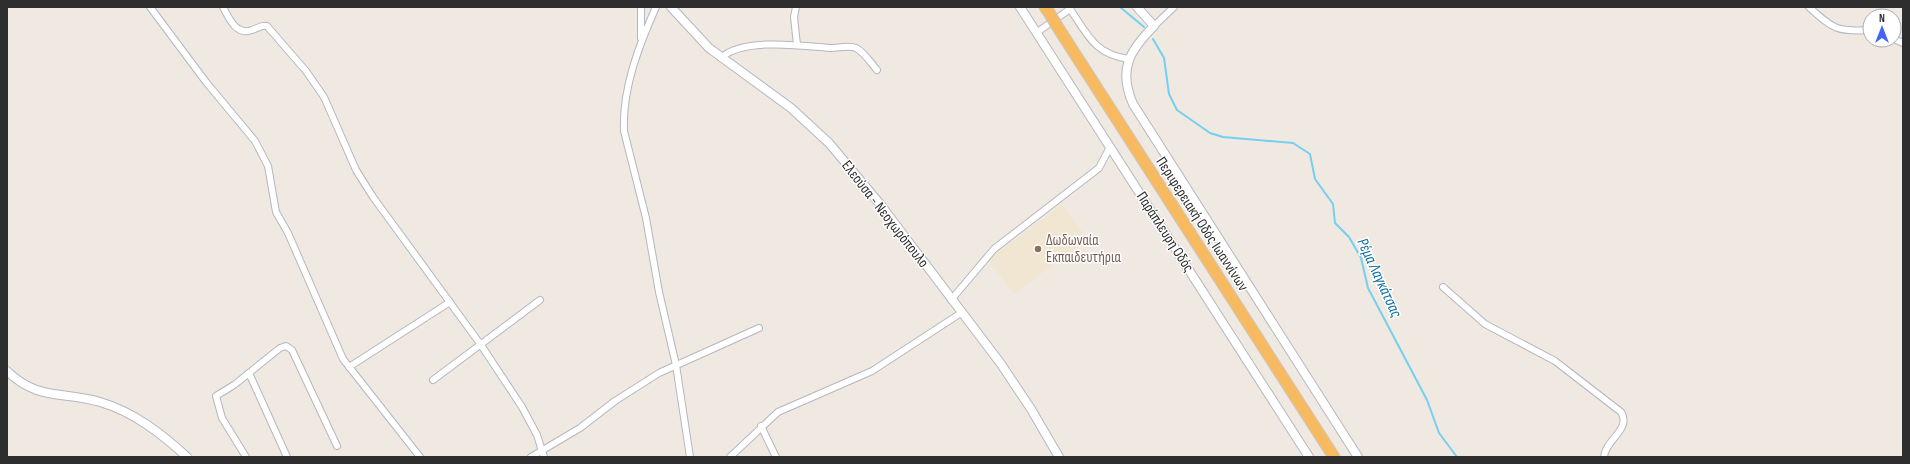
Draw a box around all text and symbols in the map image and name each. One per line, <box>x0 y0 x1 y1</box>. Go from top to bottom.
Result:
north arrow <box>1862 8 1902 48</box>
text: N <box>1879 12 1885 25</box>
street label: Περιφερειακή Οδός Ιωαννίνων <box>1151 153 1253 295</box>
street label: Ελεούσα - Νεοχωρόπουλο <box>837 157 933 271</box>
street label: Παράπλευρη Οδός <box>1132 188 1198 276</box>
place label: Δωδωναία Εκπαιδευτήρια <box>1046 231 1122 267</box>
water label: Ρέμα Λαγκάτσας <box>1352 235 1406 321</box>
marker: Δωδωναία Εκπαιδευτήρια <box>1033 244 1043 254</box>

